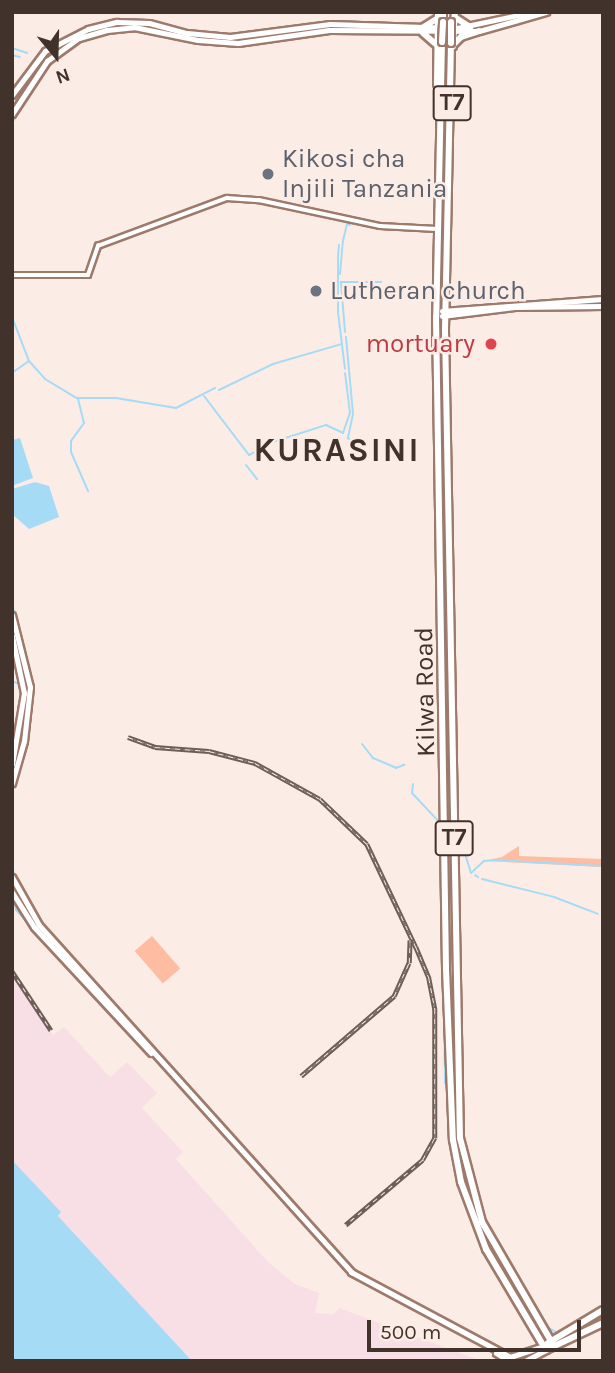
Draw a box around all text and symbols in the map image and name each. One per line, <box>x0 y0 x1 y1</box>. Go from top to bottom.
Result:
north arrow <box>21 21 91 91</box>
text: N <box>53 63 73 88</box>
road number: T7 <box>431 82 473 124</box>
place label: Kikosi cha Injili Tanzania <box>282 143 447 204</box>
marker: Kikosi cha Injili Tanzania <box>260 166 276 182</box>
place label: Lutheran church <box>330 275 526 307</box>
marker: Lutheran church <box>308 283 324 299</box>
place label: mortuary <box>366 328 475 360</box>
marker: mortuary <box>481 334 501 354</box>
district label: KURASINI <box>254 431 420 471</box>
street label: Kilwa Road <box>408 627 442 757</box>
road number: T7 <box>433 818 475 858</box>
scale bar <box>370 1306 584 1350</box>
text: 500 m <box>380 1320 441 1344</box>

